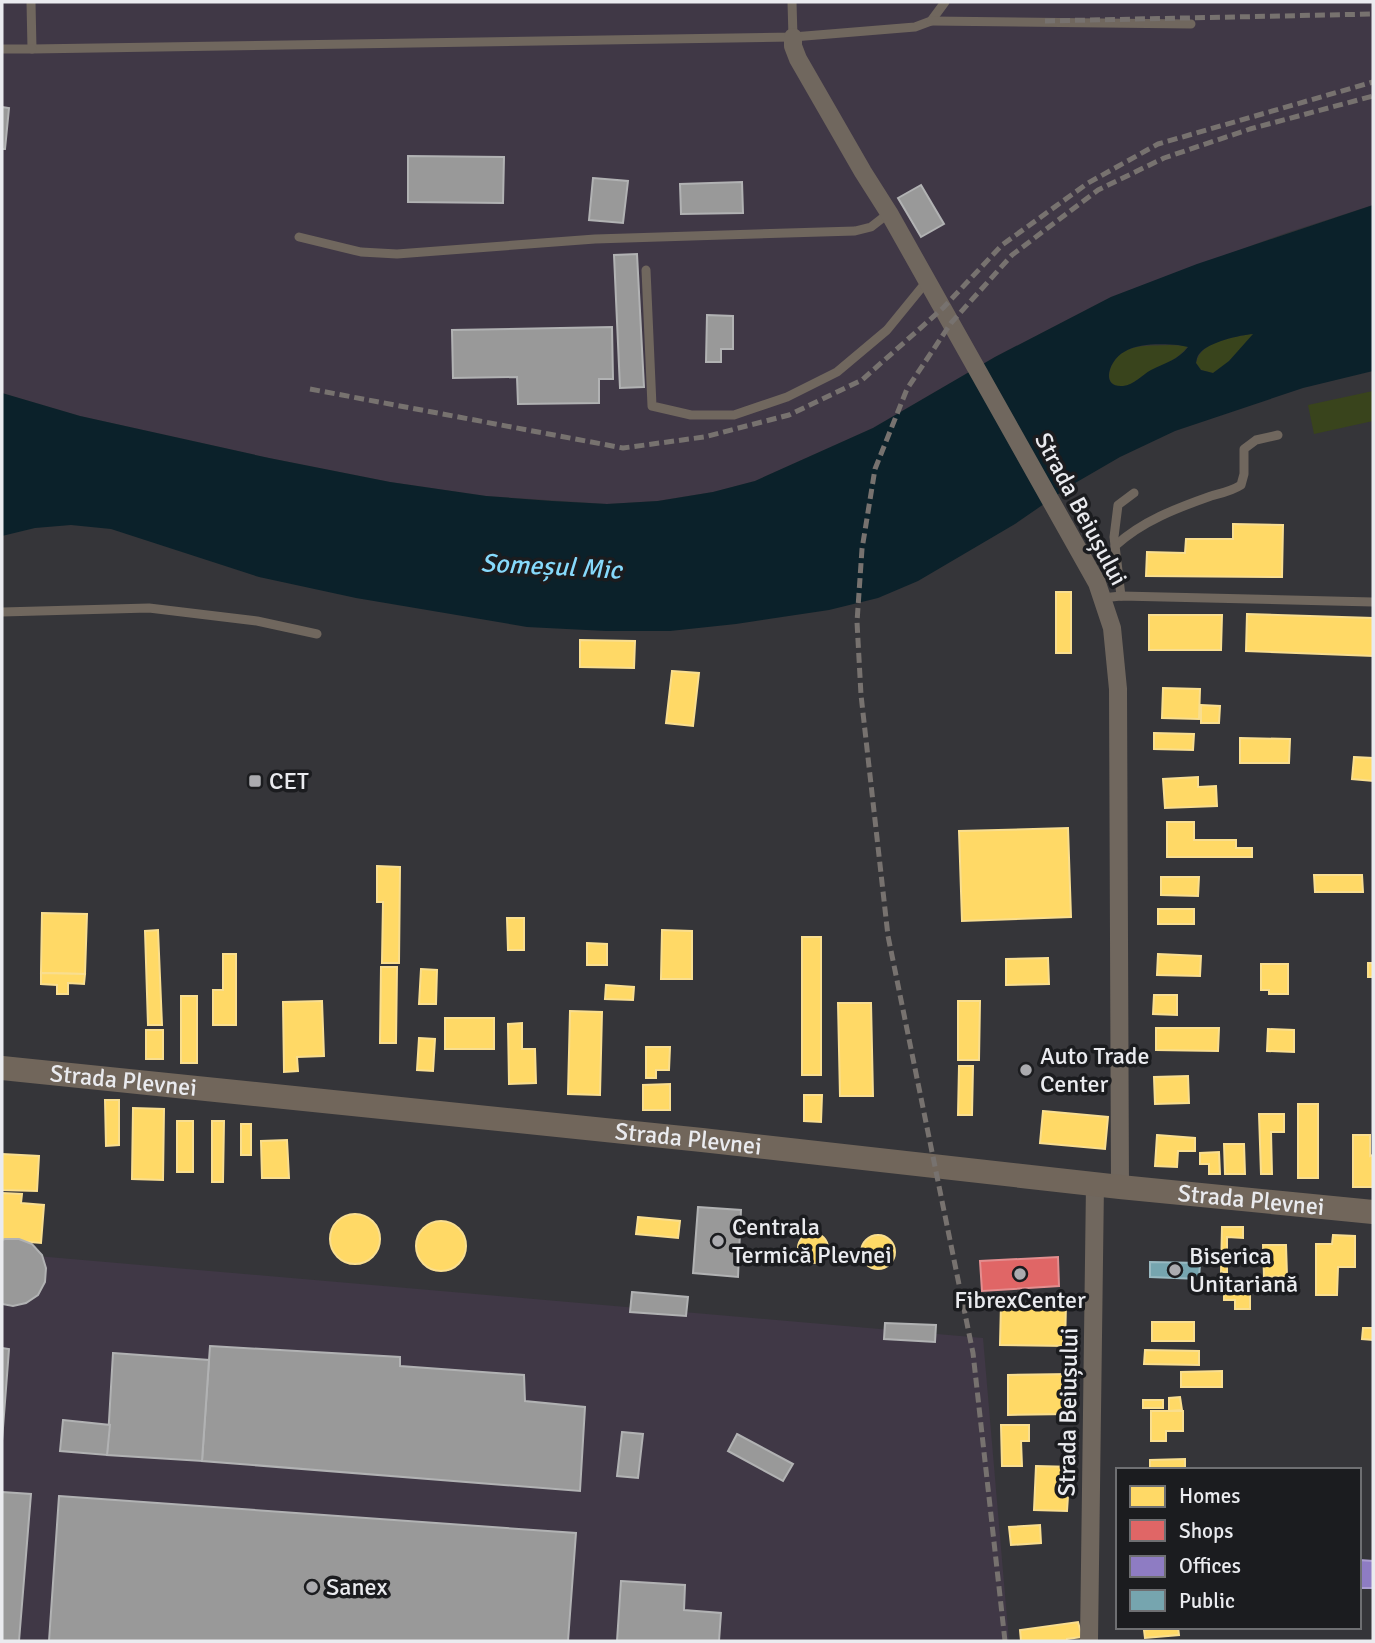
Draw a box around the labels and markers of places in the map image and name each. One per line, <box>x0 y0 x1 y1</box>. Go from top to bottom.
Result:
place label: CET <box>269 766 309 796</box>
marker: CET <box>247 773 263 789</box>
place label: Auto Trade Center <box>1040 1041 1150 1099</box>
marker: Auto Trade Center <box>1018 1062 1034 1078</box>
place label: Centrala Termică Plevnei <box>732 1212 892 1270</box>
marker: Centrala Termică Plevnei <box>710 1233 726 1249</box>
place label: Biserica Unitariană <box>1189 1241 1298 1299</box>
marker: Biserica Unitariană <box>1167 1262 1183 1278</box>
marker: FibrexCenter <box>1012 1266 1028 1282</box>
place label: FibrexCenter <box>954 1285 1086 1315</box>
place label: Sanex <box>326 1572 388 1602</box>
marker: Sanex <box>304 1579 320 1595</box>

